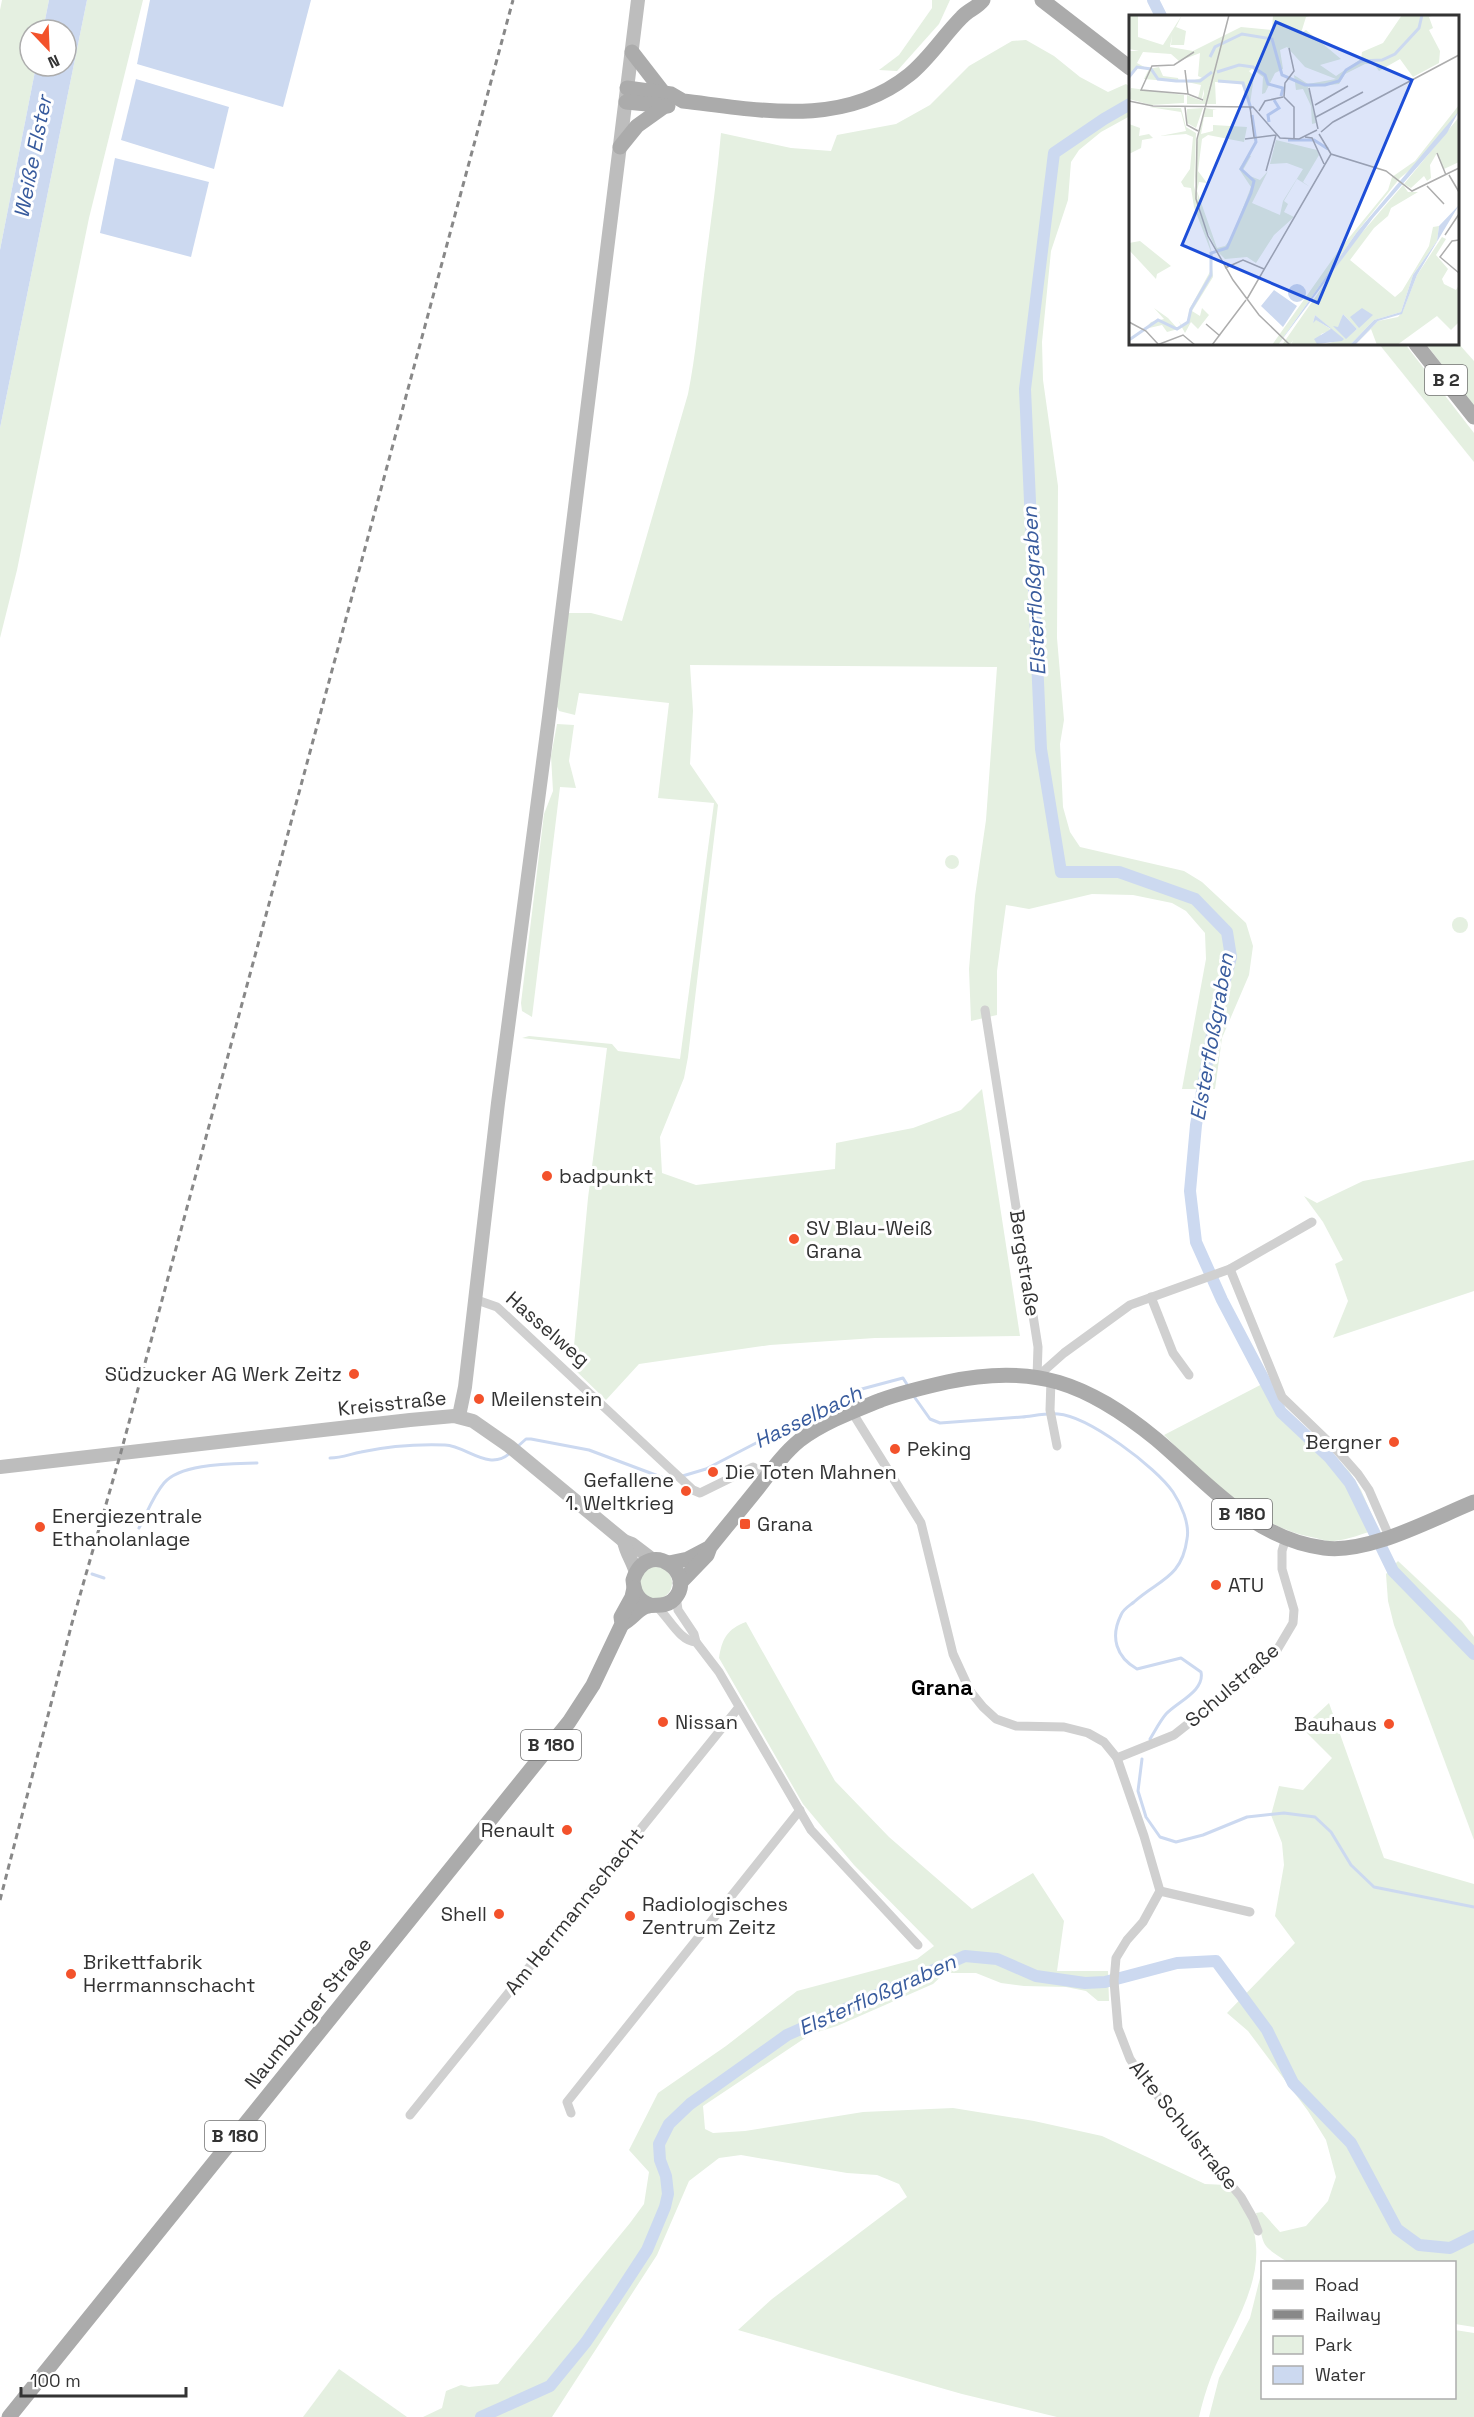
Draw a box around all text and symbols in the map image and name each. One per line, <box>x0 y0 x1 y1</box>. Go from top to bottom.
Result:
inset map <box>1129 15 1459 345</box>
north arrow <box>18 18 78 78</box>
text: N <box>45 50 63 73</box>
water label: Weiße Elster <box>7 91 58 220</box>
road number: B 2 <box>1425 365 1467 395</box>
water label: Elsterfloßgraben <box>1016 505 1051 676</box>
water label: Elsterfloßgraben <box>1183 950 1240 1123</box>
place label: badpunkt <box>559 1163 653 1189</box>
marker: badpunkt <box>540 1169 554 1183</box>
street label: Bergstraße <box>1004 1208 1046 1318</box>
place label: SV Blau-Weiß Grana <box>806 1215 932 1264</box>
marker: SV Blau-Weiß Grana <box>787 1232 801 1246</box>
street label: Hasselweg <box>501 1285 595 1373</box>
place label: Südzucker AG Werk Zeitz <box>105 1361 342 1387</box>
marker: Südzucker AG Werk Zeitz <box>347 1367 361 1381</box>
water label: Hasselbach <box>750 1378 867 1454</box>
street label: Kreisstraße <box>336 1384 448 1422</box>
place label: Meilenstein <box>491 1386 602 1412</box>
marker: Meilenstein <box>472 1392 486 1406</box>
place label: Bergner <box>1305 1429 1382 1455</box>
marker: Bergner <box>1387 1435 1401 1449</box>
place label: Peking <box>907 1436 971 1462</box>
marker: Peking <box>888 1442 902 1456</box>
place label: Die Toten Mahnen <box>725 1459 897 1485</box>
marker: Die Toten Mahnen <box>706 1465 720 1479</box>
place label: Gefallene 1. Weltkrieg <box>565 1467 674 1516</box>
marker: Gefallene 1. Weltkrieg <box>679 1484 693 1498</box>
road number: B 180 <box>1212 1499 1272 1529</box>
place label: Energiezentrale Ethanolanlage <box>52 1503 202 1552</box>
place label: Grana <box>757 1511 813 1537</box>
marker: Grana <box>738 1517 752 1531</box>
marker: Energiezentrale Ethanolanlage <box>33 1520 47 1534</box>
place label: ATU <box>1228 1572 1264 1598</box>
marker: ATU <box>1209 1578 1223 1592</box>
street label: Schulstraße <box>1180 1637 1284 1733</box>
district label: Grana <box>911 1673 973 1701</box>
place label: Nissan <box>675 1709 738 1735</box>
place label: Bauhaus <box>1294 1711 1377 1737</box>
marker: Nissan <box>656 1715 670 1729</box>
marker: Bauhaus <box>1382 1717 1396 1731</box>
road number: B 180 <box>521 1730 581 1760</box>
place label: Renault <box>481 1817 555 1843</box>
street label: Am Herrmannschacht <box>499 1822 649 2000</box>
marker: Renault <box>560 1823 574 1837</box>
place label: Radiologisches Zentrum Zeitz <box>642 1891 788 1940</box>
place label: Shell <box>441 1901 487 1927</box>
marker: Shell <box>492 1907 506 1921</box>
marker: Radiologisches Zentrum Zeitz <box>623 1909 637 1923</box>
street label: Naumburger Straße <box>239 1932 377 2094</box>
water label: Elsterfloßgraben <box>794 1947 961 2041</box>
place label: Brikettfabrik Herrmannschacht <box>83 1949 255 1998</box>
marker: Brikettfabrik Herrmannschacht <box>64 1967 78 1981</box>
street label: Alte Schulstraße <box>1124 2055 1244 2195</box>
road number: B 180 <box>205 2121 265 2151</box>
legend <box>1261 2261 1456 2399</box>
text: Road <box>1315 2273 1359 2296</box>
text: Railway <box>1315 2303 1381 2326</box>
text: Park <box>1315 2333 1353 2356</box>
scale bar <box>21 2360 186 2398</box>
text: Water <box>1315 2363 1366 2386</box>
text: 100 m <box>30 2369 81 2392</box>

